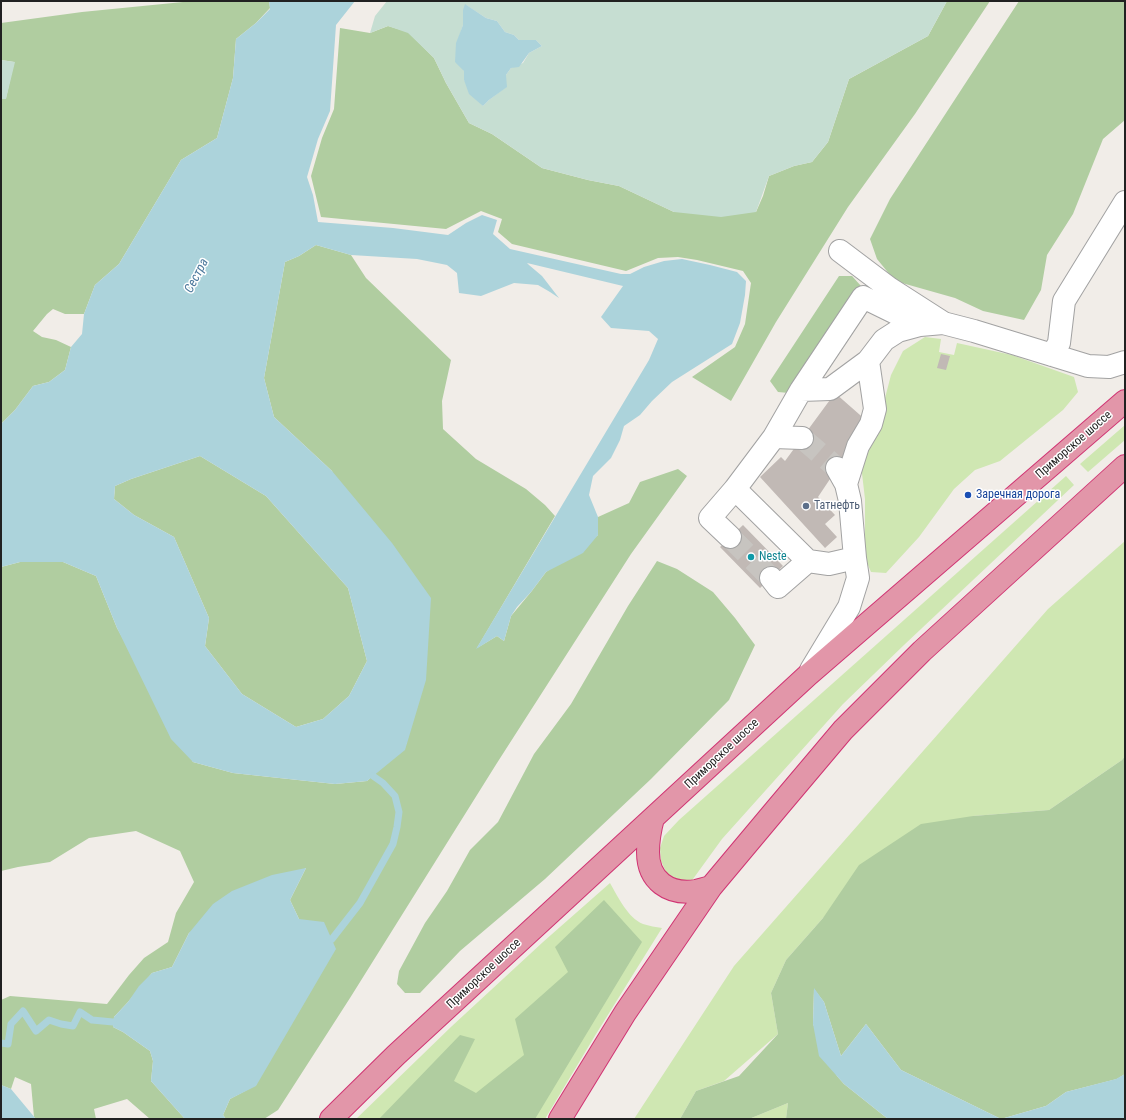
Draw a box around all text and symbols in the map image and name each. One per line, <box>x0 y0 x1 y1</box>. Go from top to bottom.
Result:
water label: Сестра <box>182 256 212 296</box>
street label: Приморское шоссе <box>1033 408 1115 482</box>
place label: Заречная дорога <box>976 488 1060 502</box>
marker: Заречная дорога <box>963 490 973 500</box>
place label: Татнефть <box>814 499 860 513</box>
marker: Татнефть <box>801 501 811 511</box>
place label: Neste <box>759 550 787 564</box>
marker: Neste <box>746 552 756 562</box>
street label: Приморское шоссе <box>682 716 762 792</box>
street label: Приморское шоссе <box>444 936 524 1012</box>

